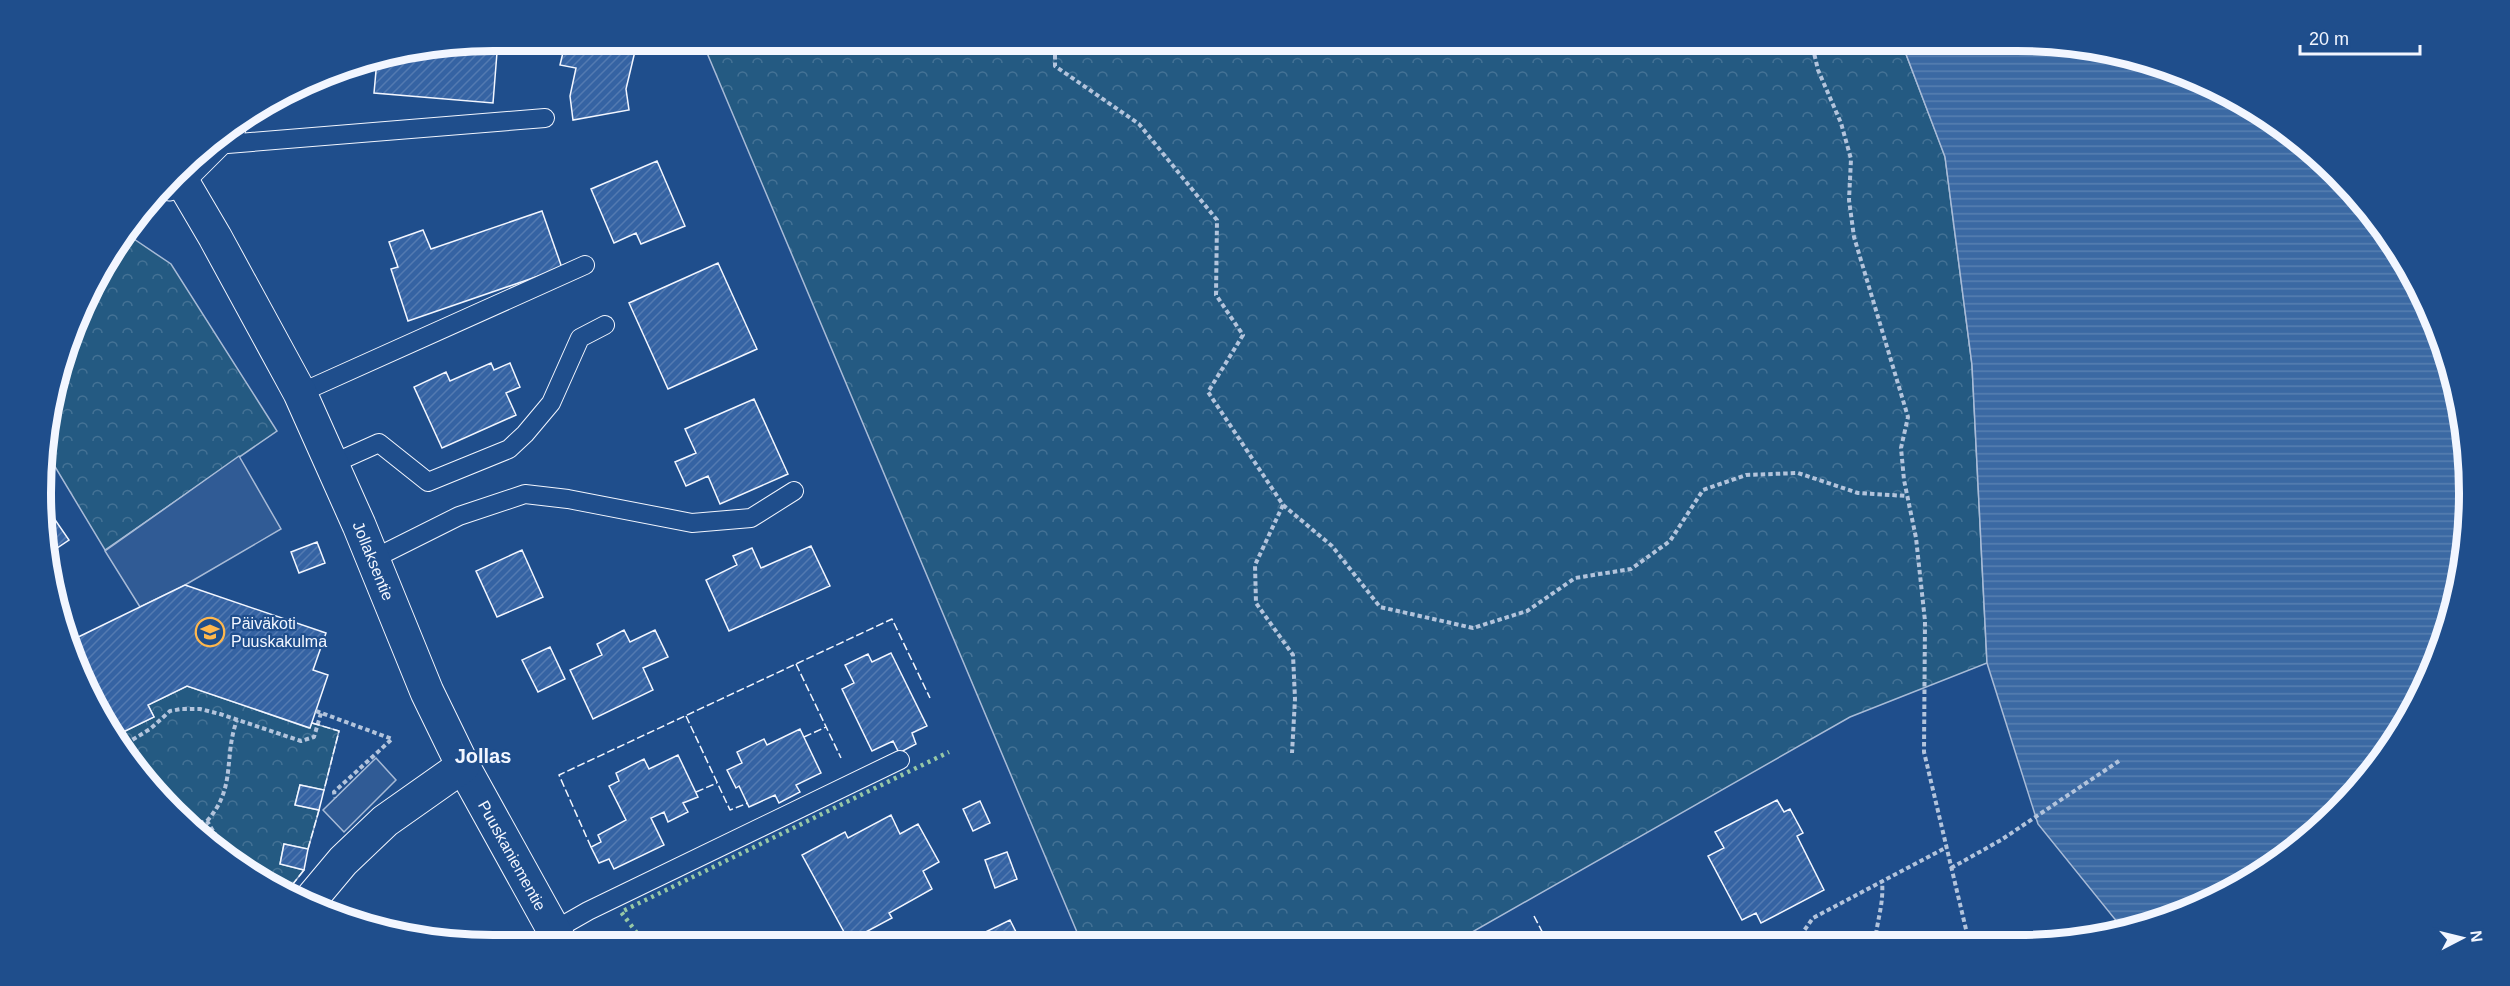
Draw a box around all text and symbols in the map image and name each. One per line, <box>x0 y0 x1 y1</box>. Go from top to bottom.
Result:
scale bar <box>2300 18 2420 56</box>
text: 20 m <box>2309 29 2349 49</box>
street label: Jollaksentie <box>350 519 397 603</box>
place label: Päiväkoti Puuskakulma <box>231 615 327 650</box>
school or university icon: Päiväkoti Puuskakulma <box>194 616 226 648</box>
district label: Jollas <box>455 745 511 767</box>
street label: Puuskaniementie <box>475 797 550 913</box>
north arrow <box>2432 908 2492 968</box>
text: N <box>2467 929 2486 943</box>

